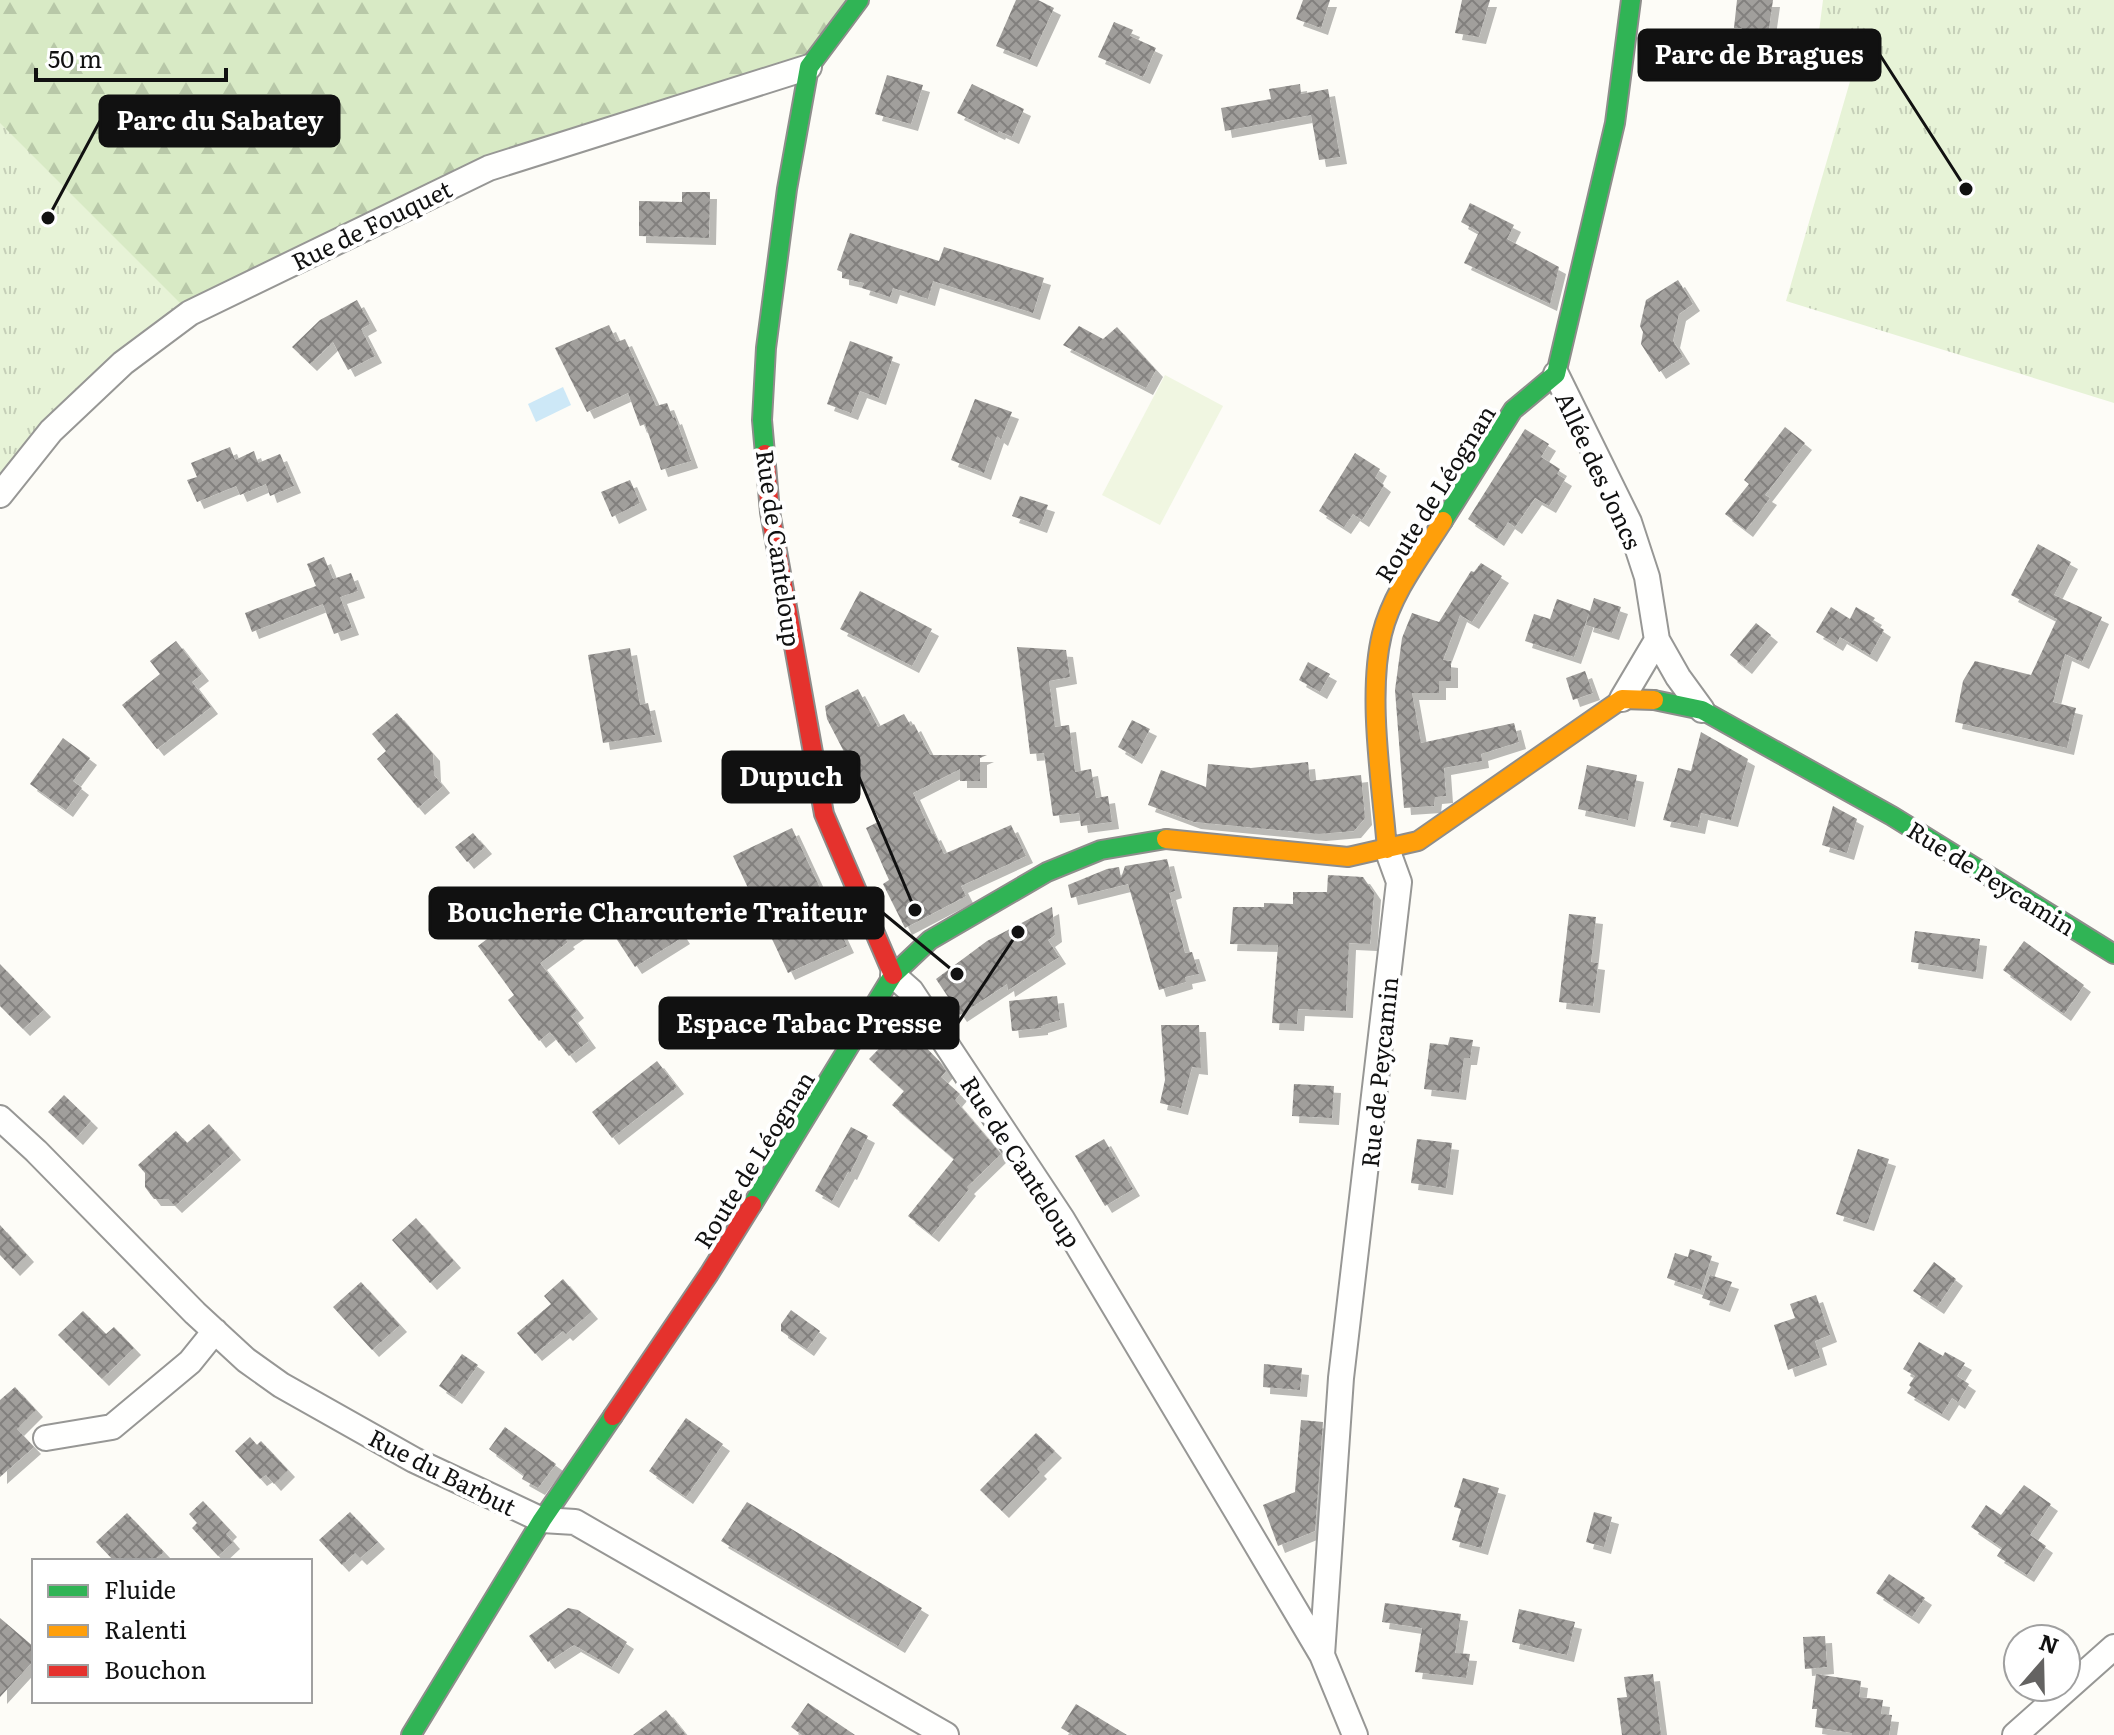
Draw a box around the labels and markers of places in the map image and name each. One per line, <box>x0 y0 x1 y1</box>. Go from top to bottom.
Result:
callout: Parc de Bragues <box>1639 30 1880 80</box>
callout: Parc du Sabatey <box>100 96 339 146</box>
callout: Dupuch <box>723 752 859 802</box>
callout: Boucherie Charcuterie Traiteur <box>430 888 883 938</box>
callout: Espace Tabac Presse <box>660 998 958 1048</box>

